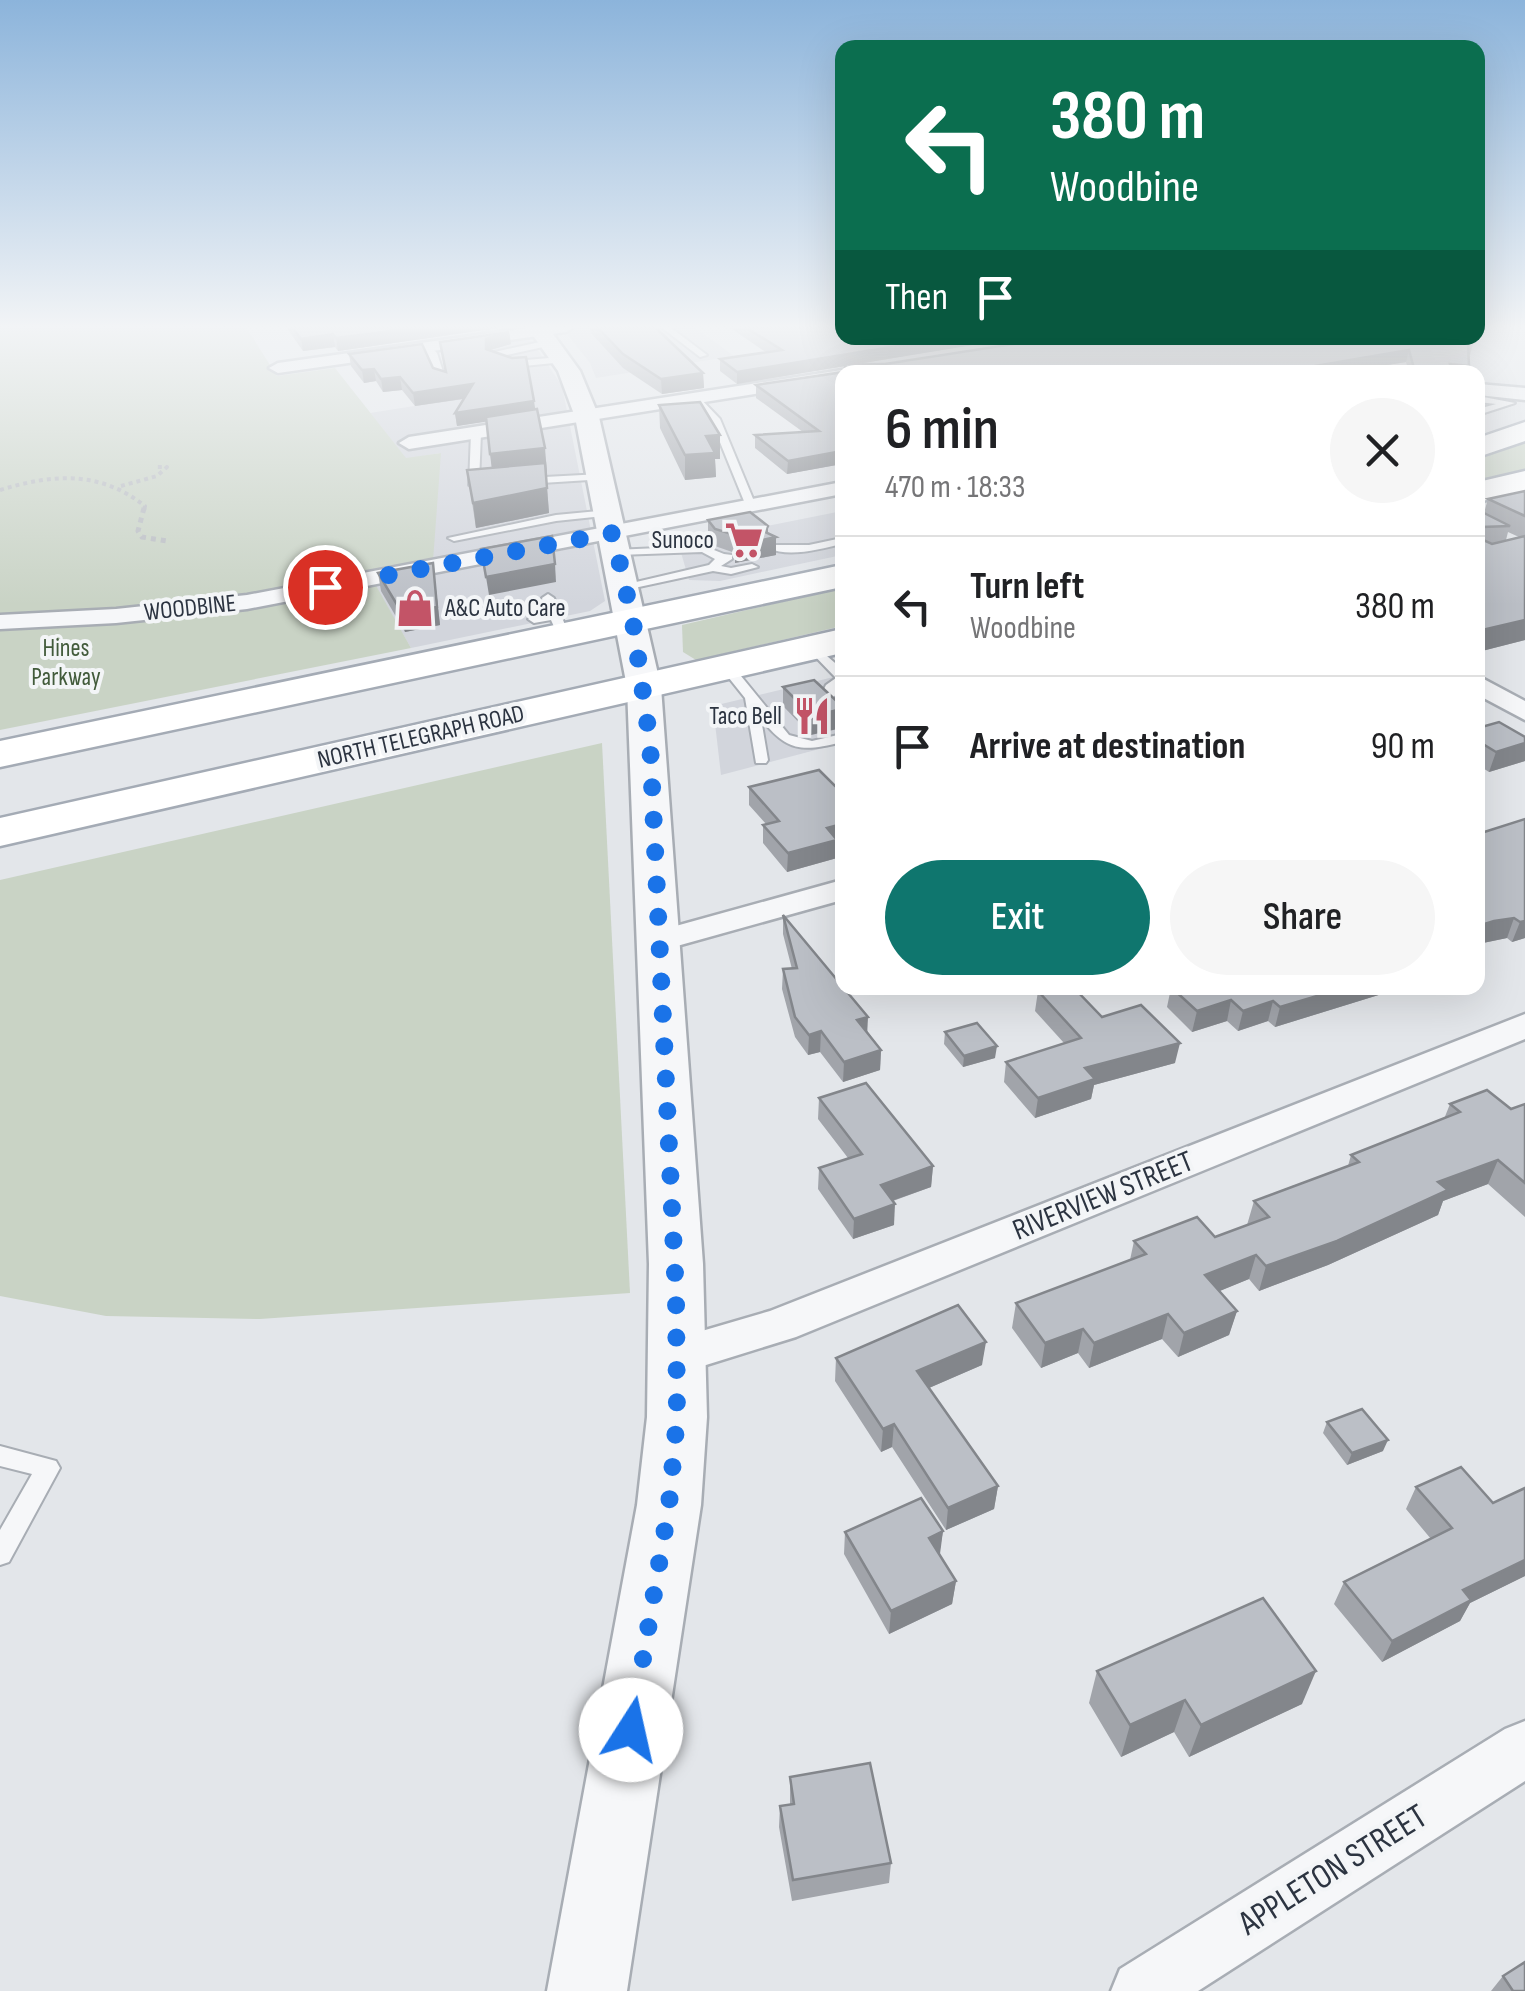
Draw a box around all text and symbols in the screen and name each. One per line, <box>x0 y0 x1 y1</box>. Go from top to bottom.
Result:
text: 380 m <box>1050 75 1205 159</box>
icon: left <box>885 80 1015 210</box>
text: Woodbine <box>1050 160 1199 215</box>
icon: arrive <box>968 270 1023 325</box>
text: Then <box>885 275 948 320</box>
text: 6 min <box>885 394 999 466</box>
button: close <box>1330 398 1435 503</box>
text: 470 m · 18:33 <box>885 468 1025 507</box>
supermarket icon: Sunoco <box>723 519 765 561</box>
place label: Sunoco <box>651 525 714 556</box>
pin <box>283 545 368 630</box>
icon: arrive <box>298 560 353 615</box>
text: Turn left <box>970 564 1084 609</box>
icon: left <box>885 579 940 634</box>
text: 380 m <box>1355 584 1435 629</box>
shop icon: A&C Auto Care <box>394 587 436 629</box>
street label: WOODBINE <box>142 588 238 628</box>
place label: A&C Auto Care <box>444 593 566 624</box>
text: Woodbine <box>970 609 1076 648</box>
park label: Hines Parkway <box>31 633 101 693</box>
restaurant icon: Taco Bell <box>791 695 833 737</box>
street label: NORTH TELEGRAPH ROAD <box>315 698 527 776</box>
place label: Taco Bell <box>709 701 782 732</box>
icon: arrive <box>885 719 940 774</box>
text: Arrive at destination <box>970 724 1245 769</box>
text: 90 m <box>1371 724 1435 769</box>
button: Exit <box>885 860 1150 975</box>
button: Share <box>1170 860 1435 975</box>
street label: RIVERVIEW STREET <box>1008 1143 1198 1249</box>
position arrow <box>579 1678 683 1782</box>
street label: APPLETON STREET <box>1230 1795 1435 1946</box>

